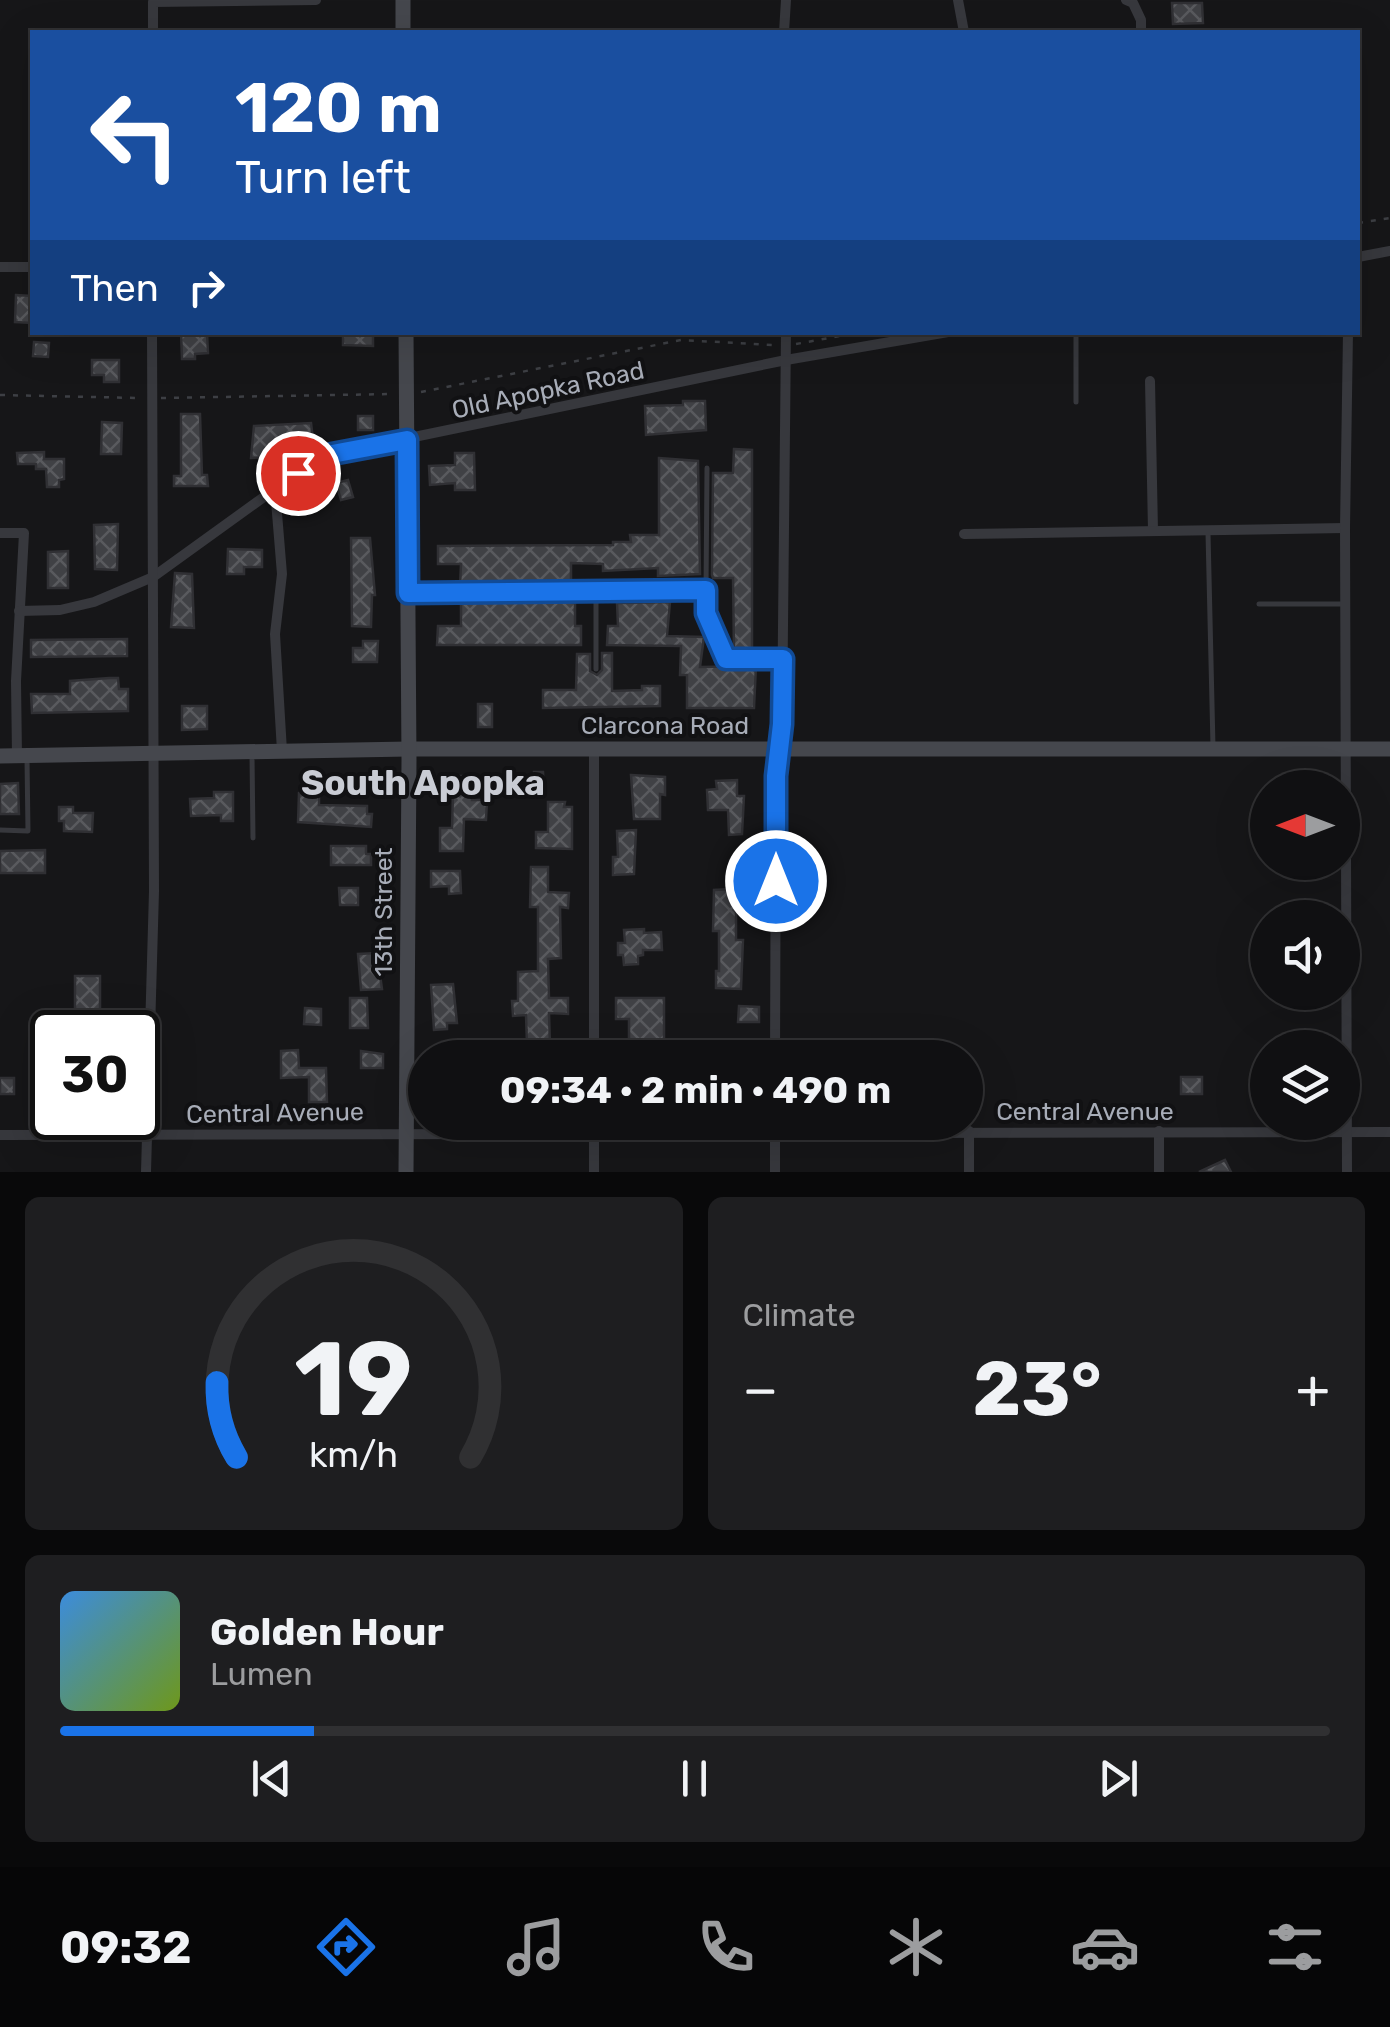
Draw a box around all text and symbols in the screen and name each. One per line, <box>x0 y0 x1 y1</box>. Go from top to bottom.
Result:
text: 120 m <box>235 67 442 150</box>
icon: left <box>70 70 200 200</box>
text: Turn left <box>235 151 411 204</box>
icon: right <box>179 260 234 315</box>
text: Then <box>70 265 159 311</box>
street label: Old Apopka Road <box>449 355 647 425</box>
pin <box>256 431 341 516</box>
icon: arrive <box>271 446 326 501</box>
street label: Clarcona Road <box>581 711 749 740</box>
district label: South Apopka <box>301 762 545 804</box>
north arrow <box>1250 770 1360 880</box>
map controls <box>1250 770 1360 1140</box>
position arrow <box>724 829 828 933</box>
street label: 13th Street <box>369 847 398 977</box>
button: sound <box>1250 900 1360 1010</box>
speed limit sign: 30 <box>30 1010 160 1140</box>
button: layers <box>1250 1030 1360 1140</box>
text: 09:34 · 2 min · 490 m <box>500 1067 891 1113</box>
street label: Central Avenue <box>186 1097 364 1129</box>
street label: Central Avenue <box>996 1097 1174 1126</box>
text: Climate <box>743 1296 856 1334</box>
text: 19 <box>295 1318 413 1441</box>
text: 23° <box>972 1345 1102 1434</box>
text: − <box>743 1357 778 1422</box>
text: + <box>1296 1357 1330 1422</box>
text: km/h <box>309 1434 398 1476</box>
text: Golden Hour <box>210 1609 444 1655</box>
text: Lumen <box>210 1655 313 1693</box>
icon: previous <box>244 1751 299 1806</box>
icon: pause <box>667 1751 722 1806</box>
icon: next <box>1091 1751 1146 1806</box>
icon: directions <box>311 1912 381 1982</box>
icon: music <box>501 1912 571 1982</box>
icon: phone <box>691 1912 761 1982</box>
icon: climate <box>881 1912 951 1982</box>
icon: car <box>1070 1912 1140 1982</box>
icon: filters <box>1260 1912 1330 1982</box>
text: 09:32 <box>60 1921 191 1974</box>

